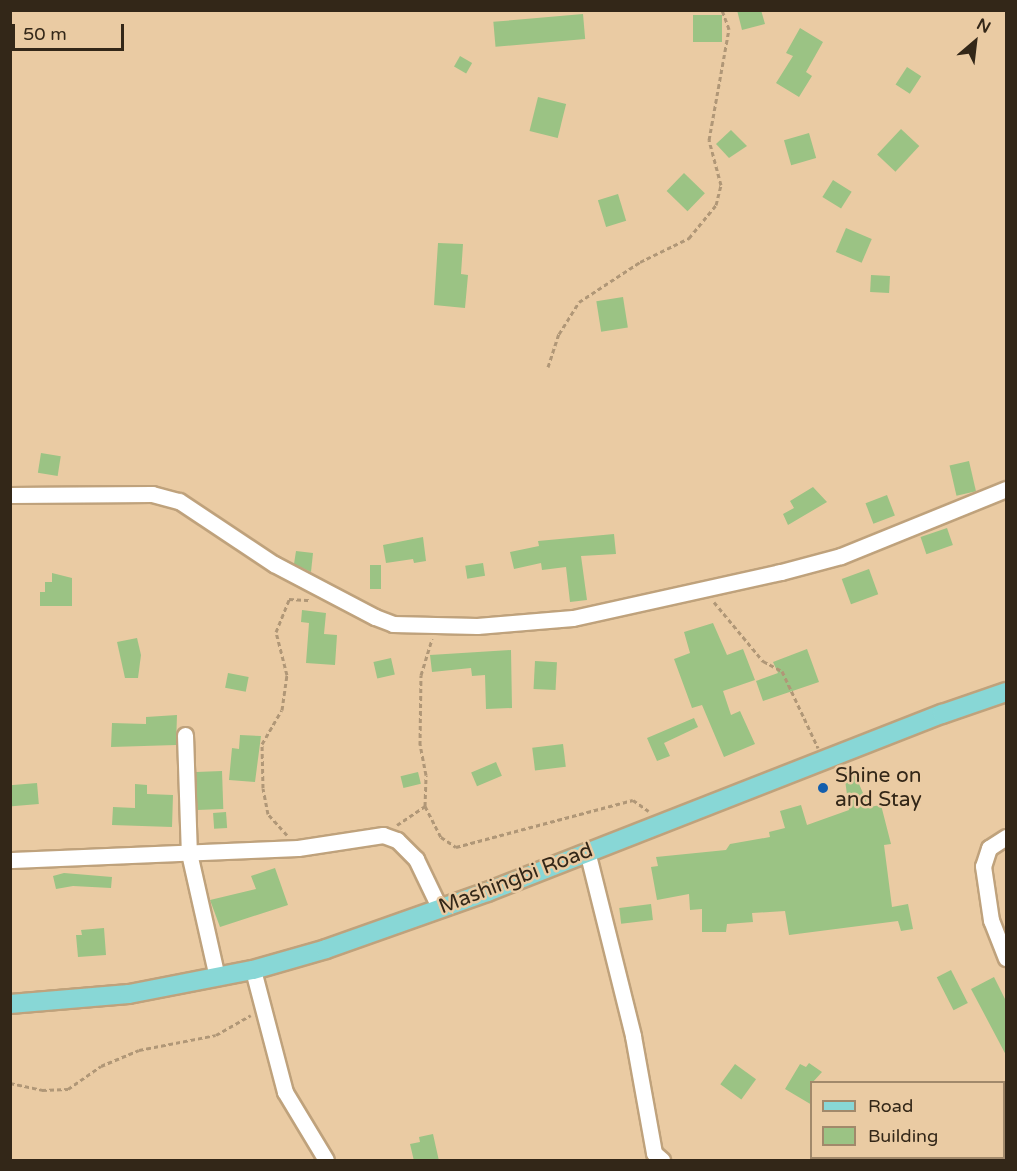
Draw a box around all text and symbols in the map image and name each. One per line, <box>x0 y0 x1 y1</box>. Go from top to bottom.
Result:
scale bar <box>15 12 128 50</box>
north arrow <box>945 12 1005 72</box>
text: N <box>973 14 994 38</box>
text: 50 m <box>23 23 67 45</box>
place label: Shine on and Stay <box>835 763 922 813</box>
marker: Shine on and Stay <box>816 781 830 795</box>
street label: Mashingbi Road <box>435 838 597 920</box>
legend <box>810 1081 1005 1159</box>
text: Road <box>868 1095 913 1117</box>
text: Building <box>868 1125 938 1147</box>

